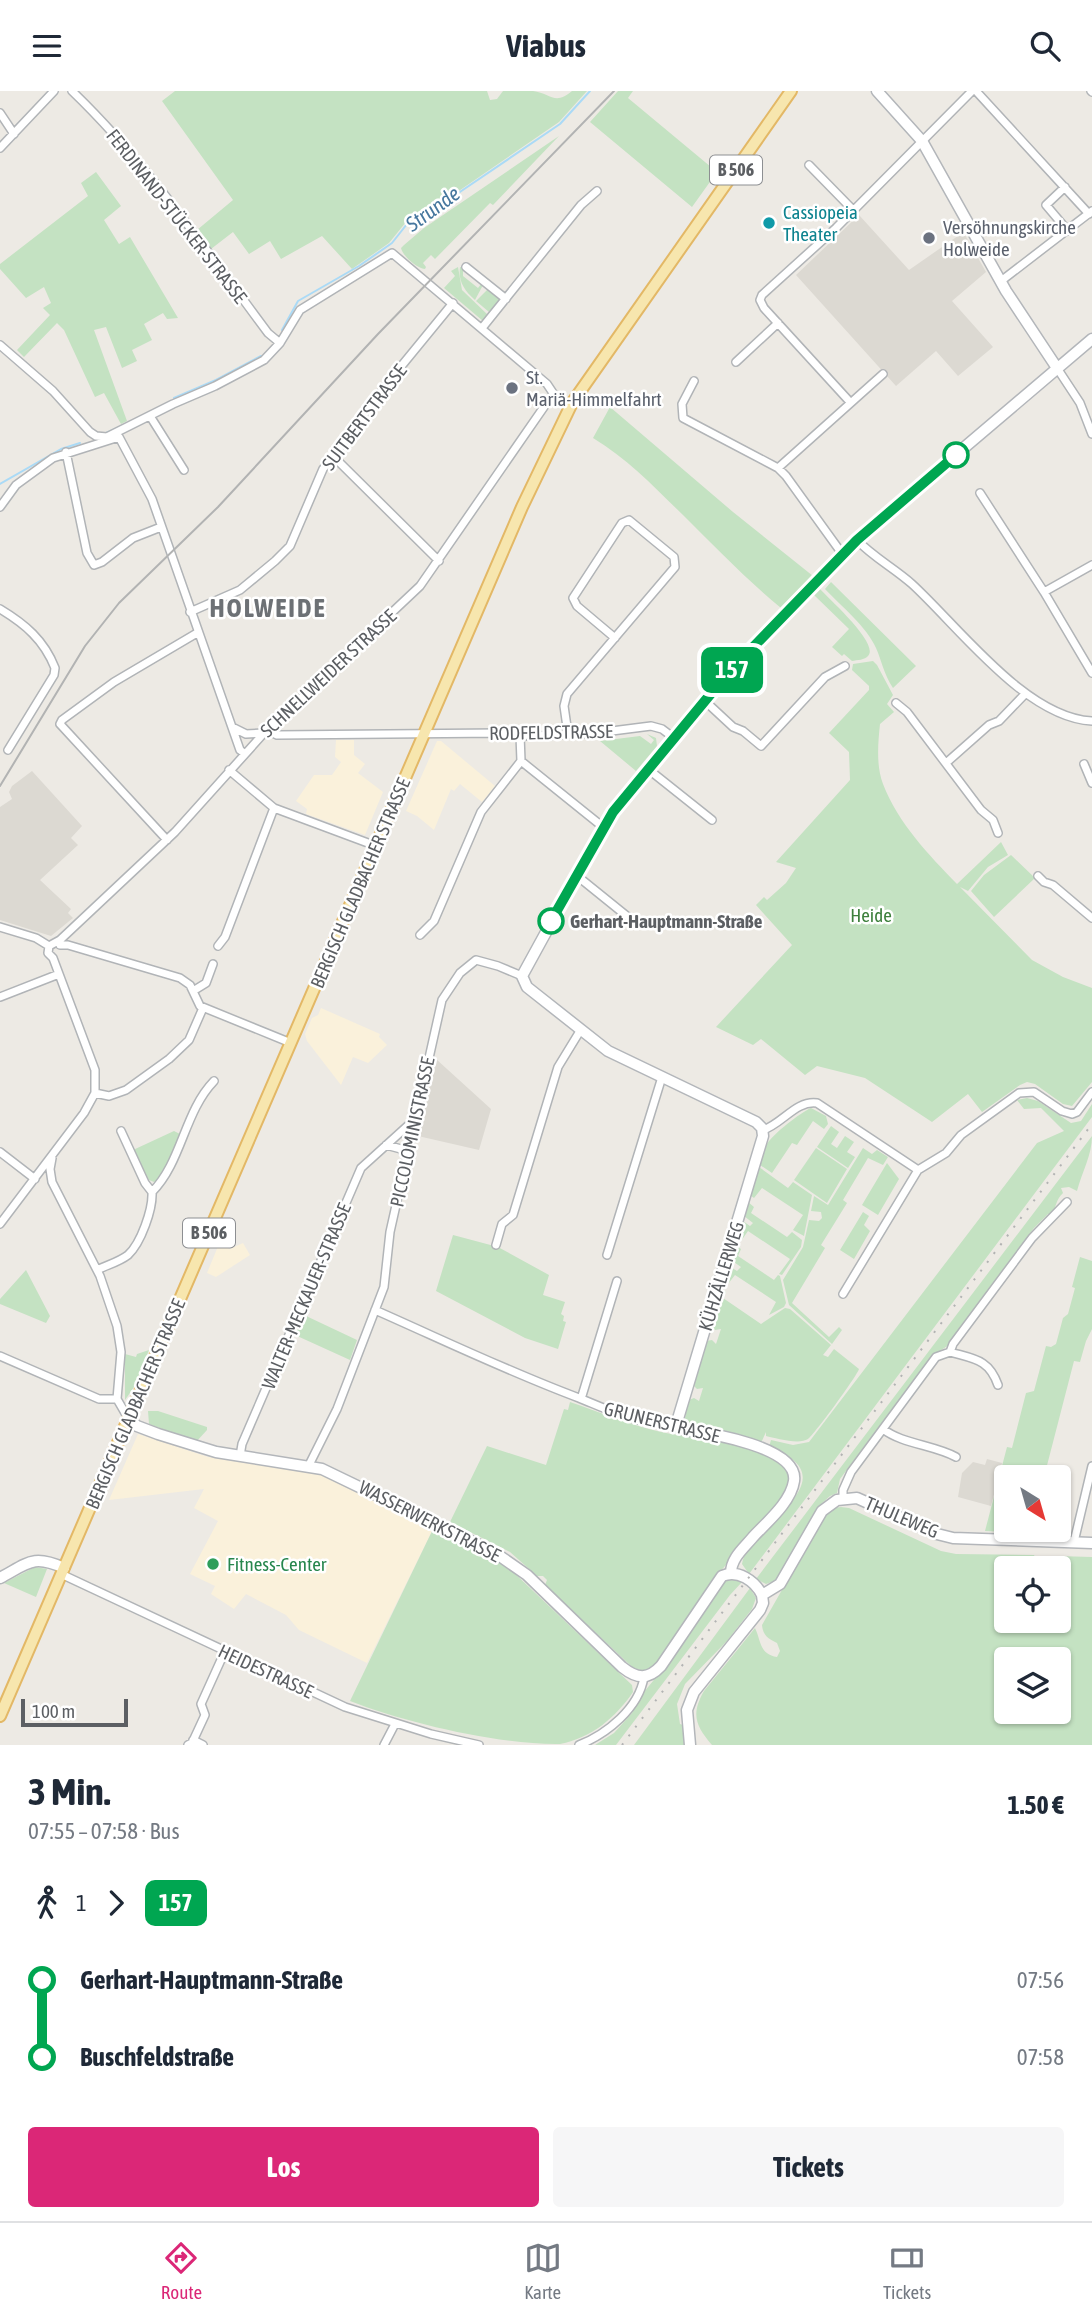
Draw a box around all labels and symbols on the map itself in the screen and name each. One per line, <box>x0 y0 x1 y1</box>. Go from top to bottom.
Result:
street label: FERDINAND-STÜCKER-STRASSE <box>102 125 252 307</box>
road number: B 506 <box>710 155 762 185</box>
water label: Strunde <box>400 181 464 236</box>
place label: Cassiopeia Theater <box>783 201 858 245</box>
marker: Cassiopeia Theater <box>761 215 777 231</box>
place label: Versöhnungskirche Holweide <box>943 216 1076 260</box>
marker: Versöhnungskirche Holweide <box>921 230 937 246</box>
street label: SUITBERTSTRASSE <box>317 360 411 474</box>
place label: St. Mariä-Himmelfahrt <box>526 366 662 410</box>
marker: St. Mariä-Himmelfahrt <box>504 380 520 396</box>
unlabelled marker <box>943 442 969 468</box>
district label: HOLWEIDE <box>209 593 327 623</box>
street label: SCHNELLWEIDER STRASSE <box>256 605 400 741</box>
line badge: 157 <box>692 647 772 693</box>
street label: RODFELDSTRASSE <box>489 720 613 744</box>
street label: BERGISCH GLADBACHER STRASSE <box>306 775 414 991</box>
park label: Heide <box>850 904 892 926</box>
marker: Gerhart-Hauptmann-Straße <box>538 908 564 934</box>
place label: Gerhart-Hauptmann-Straße <box>570 910 763 932</box>
street label: PICCOLOMINISTRASSE <box>385 1055 439 1209</box>
street label: WALTER-MECKAUER-STRASSE <box>257 1200 355 1392</box>
road number: B 506 <box>183 1219 235 1247</box>
street label: KÜHZÄLLERWEG <box>694 1219 748 1333</box>
street label: BERGISCH GLADBACHER STRASSE <box>81 1296 189 1512</box>
street label: GRUNERSTRASSE <box>602 1397 722 1447</box>
north arrow <box>994 1465 1071 1542</box>
street label: WASSERWERKSTRASSE <box>356 1476 504 1566</box>
street label: THULEWEG <box>862 1492 942 1542</box>
place label: Fitness-Center <box>227 1553 327 1575</box>
marker: Fitness-Center <box>205 1556 221 1572</box>
street label: HEIDESTRASSE <box>215 1639 317 1703</box>
scale bar <box>21 1696 128 1728</box>

